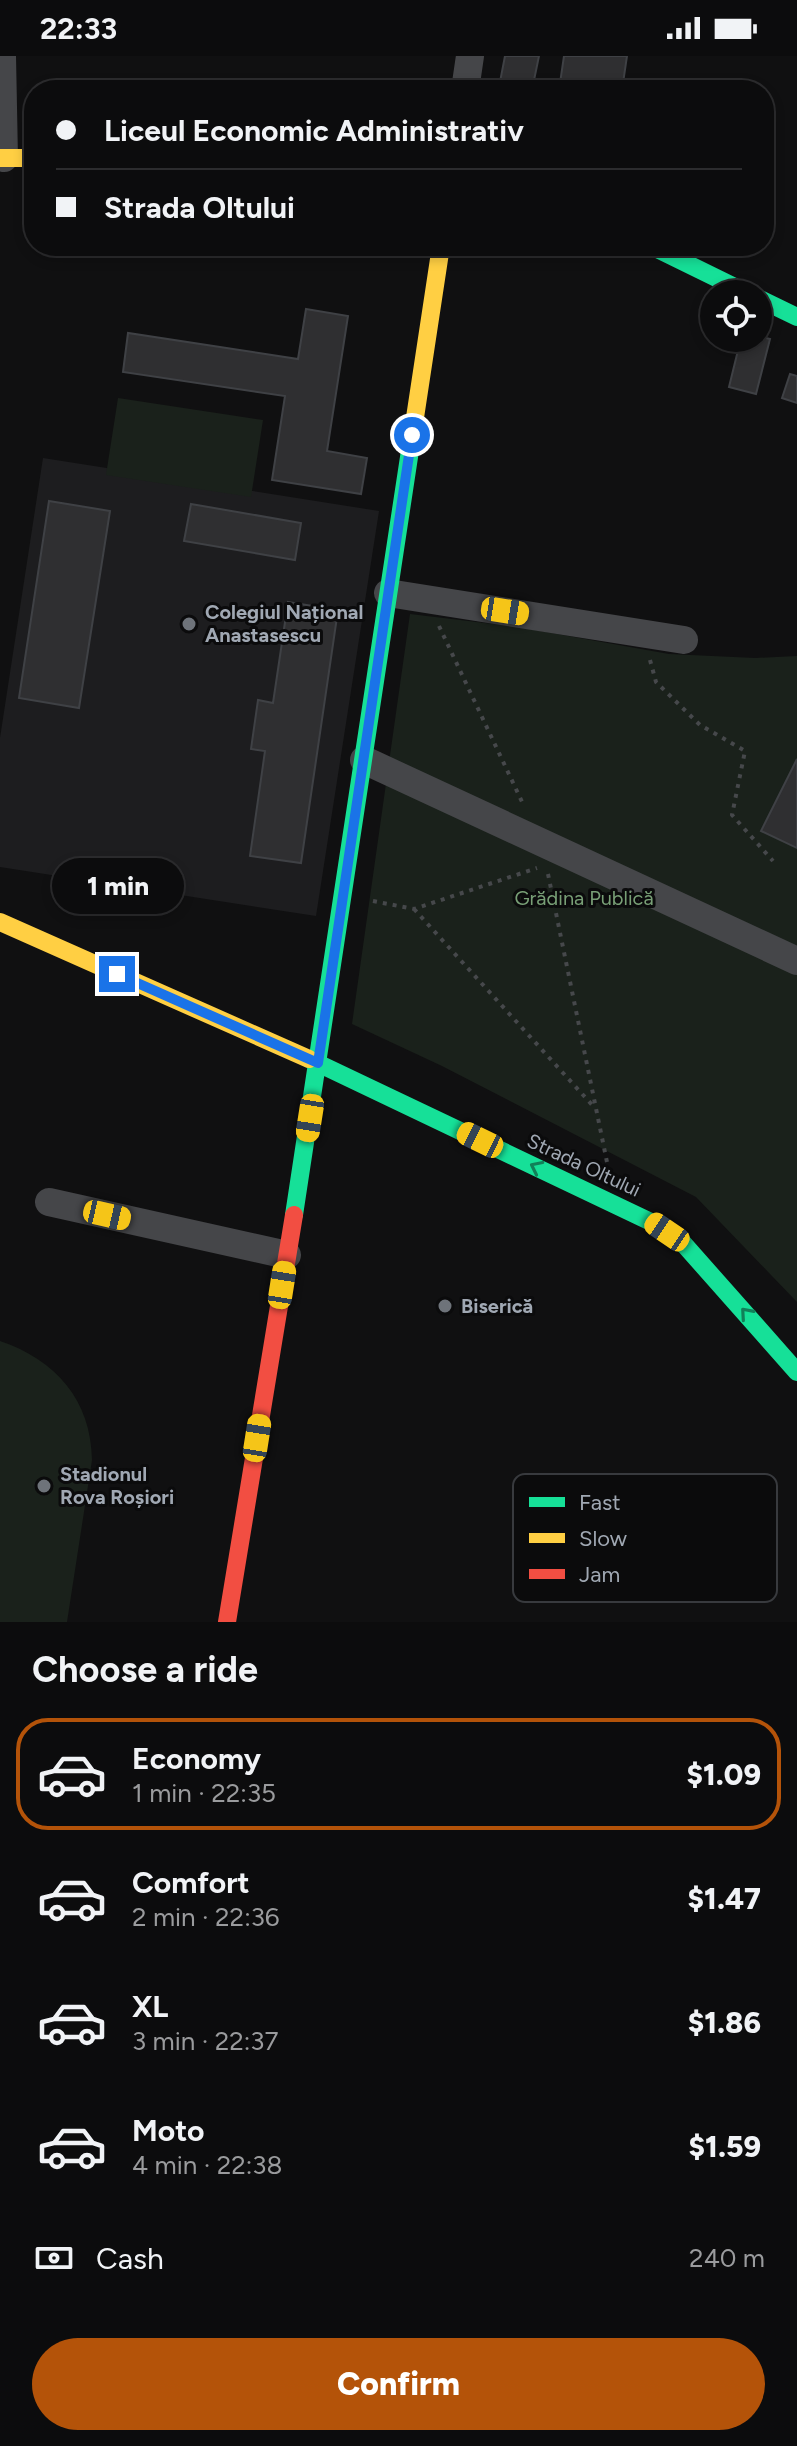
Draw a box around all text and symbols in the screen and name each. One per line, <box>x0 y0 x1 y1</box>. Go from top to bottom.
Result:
text: 22:33 <box>40 10 117 47</box>
text: Liceul Economic Administrativ <box>104 112 524 149</box>
text: Strada Oltului <box>104 189 295 226</box>
map controls <box>700 280 772 352</box>
button: locate <box>700 280 772 352</box>
route start <box>394 417 430 453</box>
car <box>479 595 531 627</box>
place label: Colegiul Național Anastasescu <box>205 600 363 647</box>
marker: Colegiul Național Anastasescu <box>180 615 198 633</box>
callout: 1 min <box>51 858 183 914</box>
text: 1 min <box>87 870 149 902</box>
park label: Grădina Publică <box>514 886 654 910</box>
route end <box>99 956 135 992</box>
car <box>294 1092 326 1144</box>
car <box>453 1119 507 1161</box>
street label: Strada Oltului <box>523 1128 645 1202</box>
one-way arrow <box>529 1161 544 1177</box>
car <box>81 1198 133 1232</box>
car <box>640 1209 694 1255</box>
car <box>266 1259 298 1311</box>
place label: Biserică <box>461 1294 533 1318</box>
marker: Biserică <box>436 1297 454 1315</box>
one-way arrow <box>741 1307 756 1322</box>
car <box>241 1412 273 1464</box>
place label: Stadionul Rova Roșiori <box>60 1462 174 1509</box>
legend <box>513 1474 777 1602</box>
marker: Stadionul Rova Roșiori <box>35 1477 53 1495</box>
text: Fast <box>579 1489 621 1516</box>
text: Slow <box>579 1525 628 1552</box>
text: Jam <box>579 1561 620 1588</box>
text: Choose a ride <box>32 1648 258 1691</box>
icon: car <box>36 1738 108 1810</box>
text: Economy <box>132 1740 261 1777</box>
text: $1.09 <box>687 1756 761 1793</box>
text: 1 min · 22:35 <box>132 1777 276 1809</box>
icon: car <box>36 1862 108 1934</box>
text: Comfort <box>132 1864 250 1901</box>
text: $1.47 <box>688 1880 761 1917</box>
text: 2 min · 22:36 <box>132 1901 280 1933</box>
icon: car <box>36 1986 108 2058</box>
text: XL <box>132 1988 168 2025</box>
text: $1.86 <box>688 2004 761 2041</box>
text: 3 min · 22:37 <box>132 2025 278 2057</box>
icon: car <box>36 2110 108 2182</box>
text: Moto <box>132 2112 204 2149</box>
text: $1.59 <box>689 2128 761 2165</box>
text: 4 min · 22:38 <box>132 2149 282 2181</box>
icon: cash <box>32 2236 76 2280</box>
text: Cash <box>96 2240 164 2277</box>
text: 240 m <box>689 2242 765 2274</box>
button: Confirm <box>32 2338 765 2430</box>

